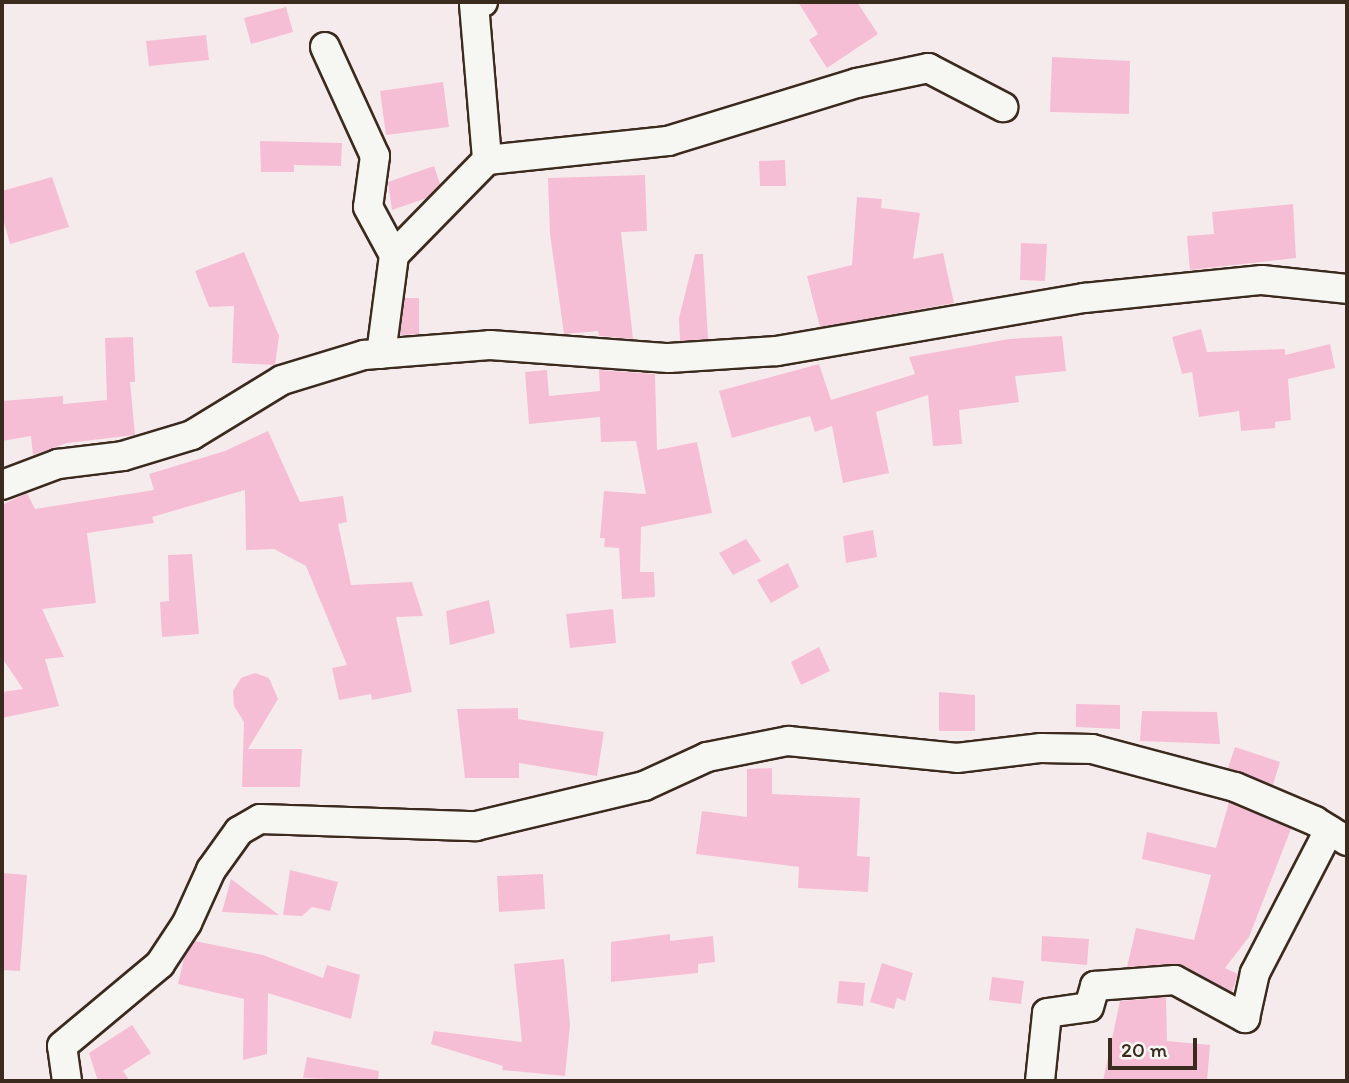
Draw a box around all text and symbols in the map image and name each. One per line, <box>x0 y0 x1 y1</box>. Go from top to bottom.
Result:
scale bar <box>1111 1024 1200 1068</box>
text: 20 m <box>1121 1037 1167 1062</box>

